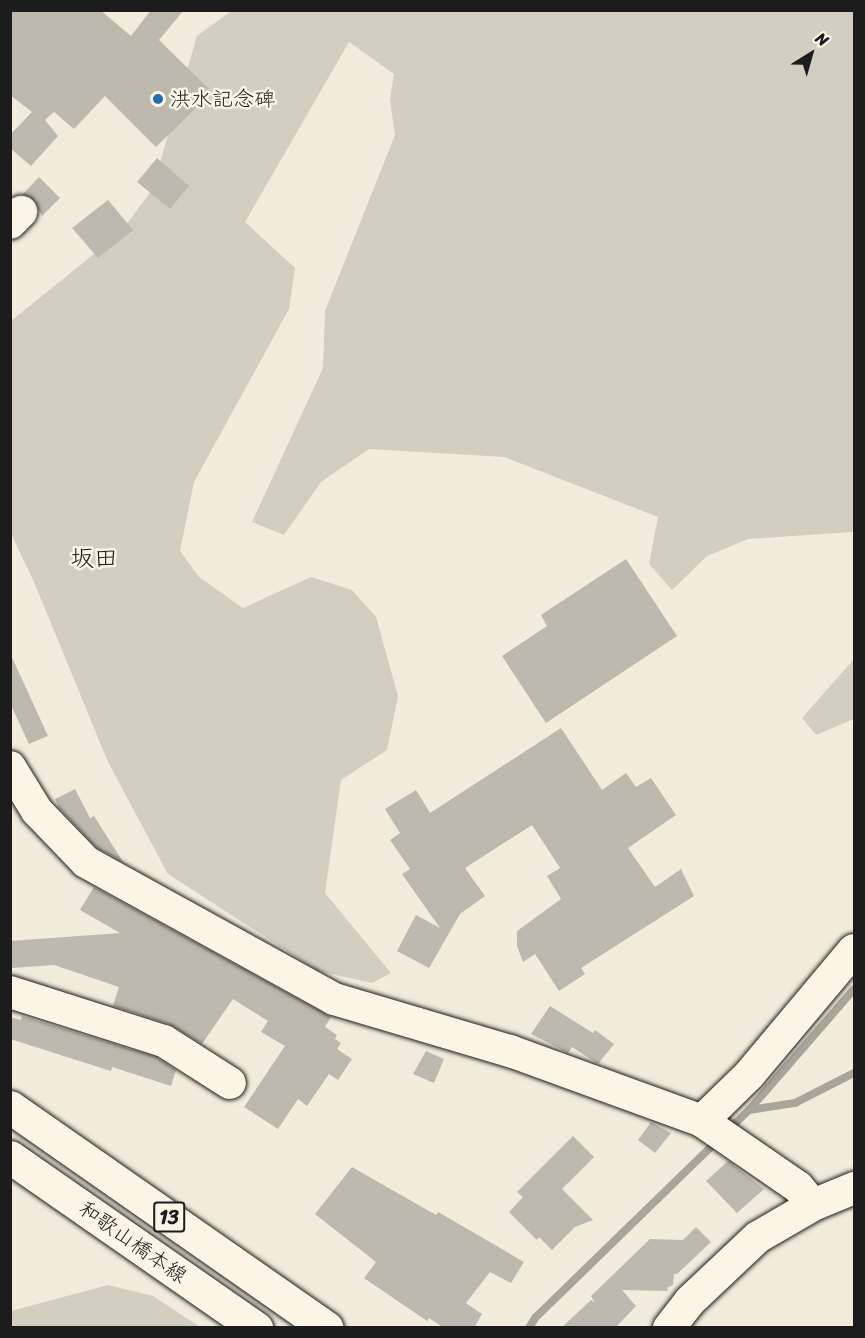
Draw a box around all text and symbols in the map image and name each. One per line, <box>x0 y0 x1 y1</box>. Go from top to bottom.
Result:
north arrow <box>781 24 841 84</box>
text: N <box>809 24 835 54</box>
place label: 洪水記念碑 <box>170 86 275 112</box>
marker: 洪水記念碑 <box>151 92 165 106</box>
district label: 坂田 <box>70 545 118 573</box>
street label: 和歌山橋本線 <box>74 1196 192 1288</box>
road number: 13 <box>152 1200 186 1234</box>

